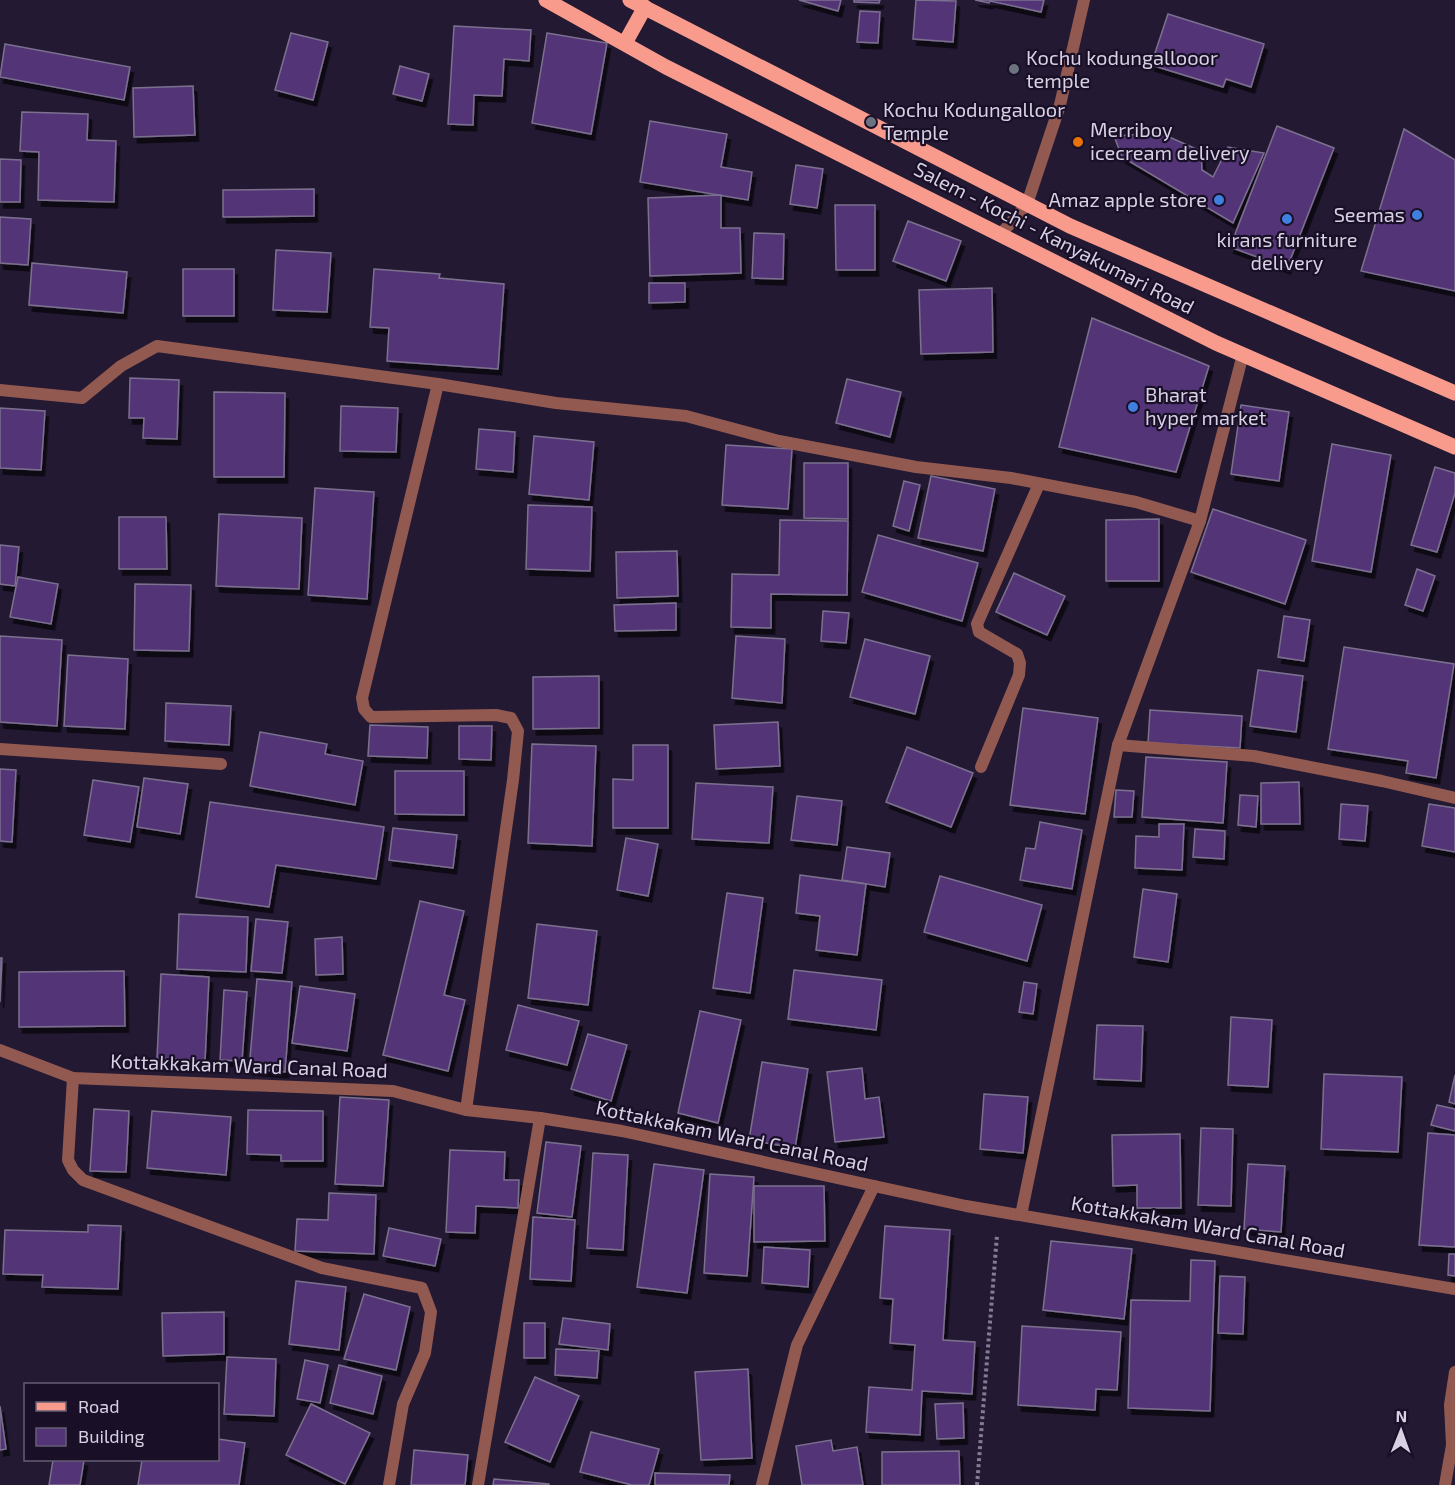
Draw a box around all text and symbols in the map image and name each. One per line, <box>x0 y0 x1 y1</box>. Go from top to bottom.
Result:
place label: Kochu kodungallooor temple <box>1026 45 1218 92</box>
marker: Kochu kodungallooor temple <box>1007 62 1021 76</box>
place label: Kochu Kodungalloor Temple <box>883 97 1065 144</box>
marker: Kochu Kodungalloor Temple <box>864 115 878 129</box>
place label: Merriboy icecream delivery <box>1090 117 1250 164</box>
marker: Merriboy icecream delivery <box>1071 135 1085 149</box>
street label: Salem - Kochi - Kanyakumari Road <box>910 156 1198 318</box>
place label: Amaz apple store <box>1048 187 1207 211</box>
marker: Amaz apple store <box>1212 193 1226 207</box>
place label: Seemas <box>1334 202 1405 226</box>
marker: Seemas <box>1410 208 1424 222</box>
marker: kirans furniture delivery <box>1280 212 1294 226</box>
place label: kirans furniture delivery <box>1216 227 1358 274</box>
place label: Bharat hyper market <box>1145 382 1267 429</box>
marker: Bharat hyper market <box>1126 400 1140 414</box>
street label: Kottakkakam Ward Canal Road <box>110 1048 388 1082</box>
street label: Kottakkakam Ward Canal Road <box>594 1094 871 1176</box>
street label: Kottakkakam Ward Canal Road <box>1069 1190 1347 1262</box>
legend <box>24 1383 219 1461</box>
text: Road <box>78 1395 119 1417</box>
north arrow <box>1371 1401 1431 1461</box>
text: N <box>1395 1406 1407 1425</box>
text: Building <box>78 1425 145 1447</box>

